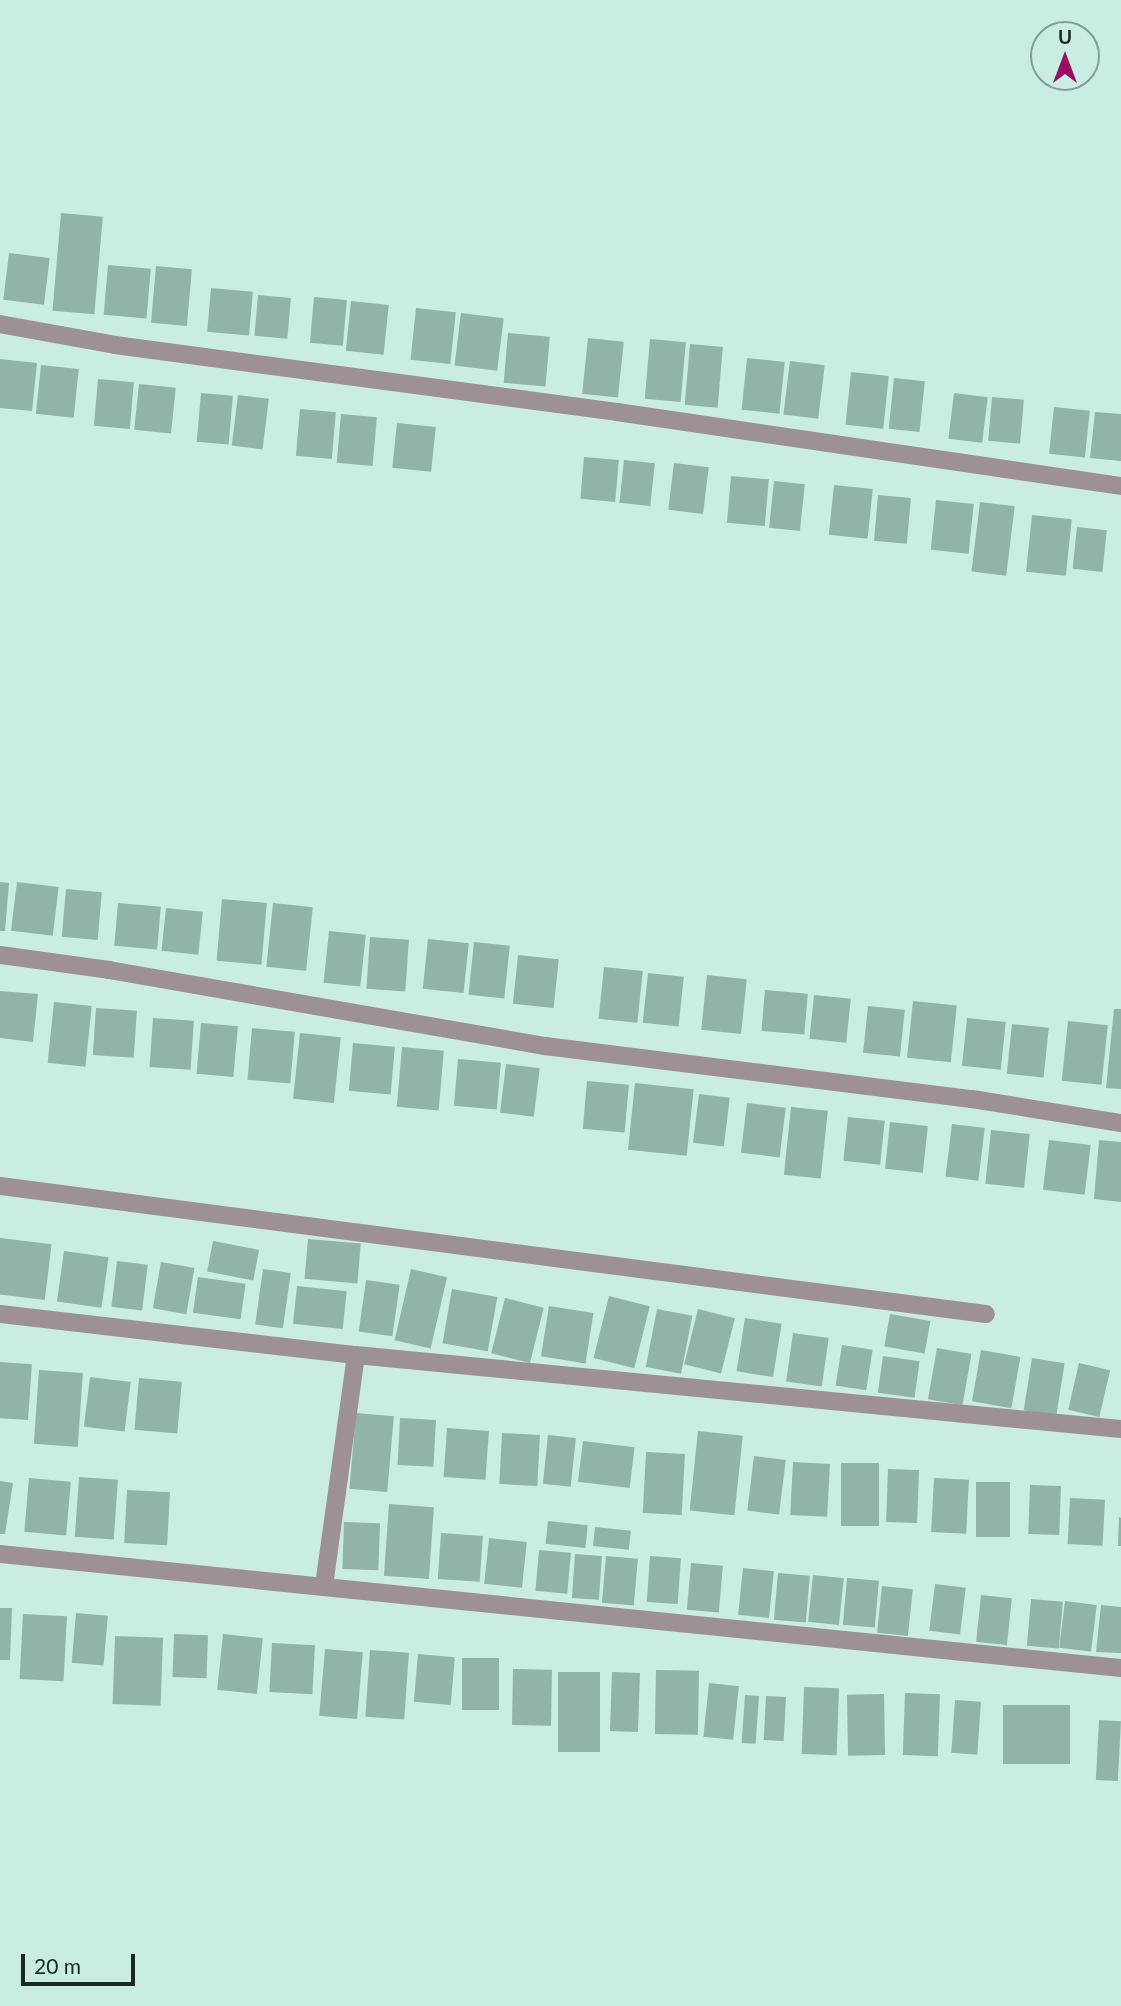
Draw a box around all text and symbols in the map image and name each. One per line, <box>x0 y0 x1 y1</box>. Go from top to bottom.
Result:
north arrow <box>1030 21 1100 91</box>
text: U <box>1058 25 1072 48</box>
scale bar <box>24 1940 138 1984</box>
text: 20 m <box>34 1953 81 1978</box>

